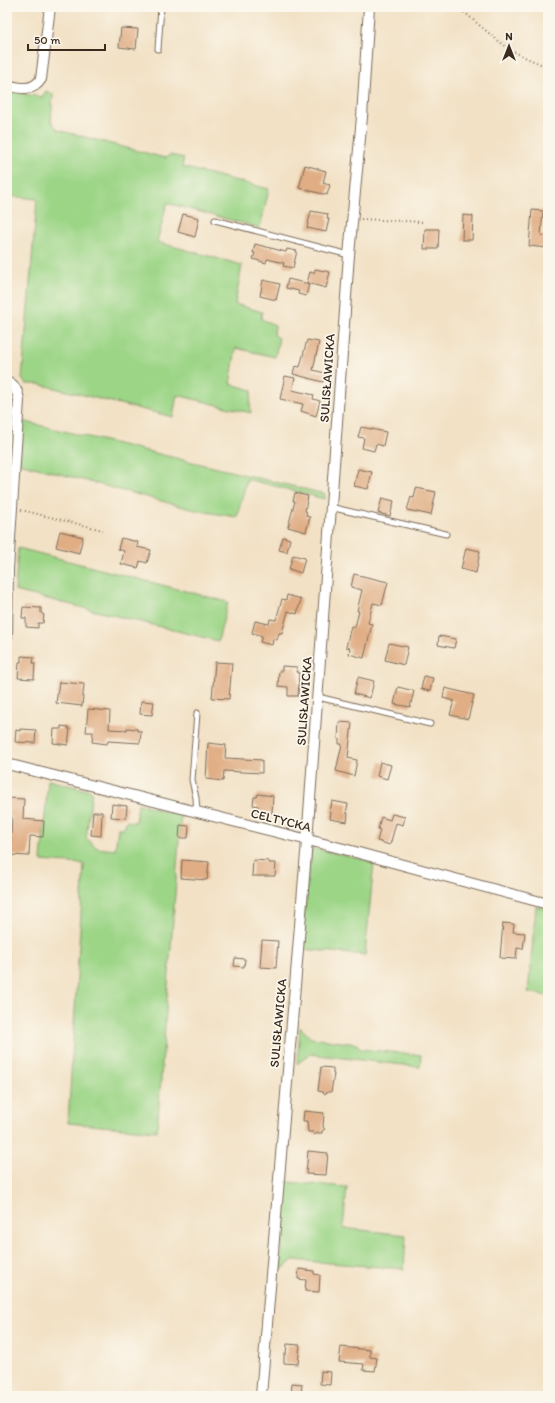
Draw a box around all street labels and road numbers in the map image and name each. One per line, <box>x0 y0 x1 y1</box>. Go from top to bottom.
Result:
street label: SULISŁAWICKA <box>316 332 338 423</box>
street label: SULISŁAWICKA <box>293 655 315 746</box>
street label: CELTYCKA <box>249 805 313 835</box>
street label: SULISŁAWICKA <box>267 977 289 1068</box>

